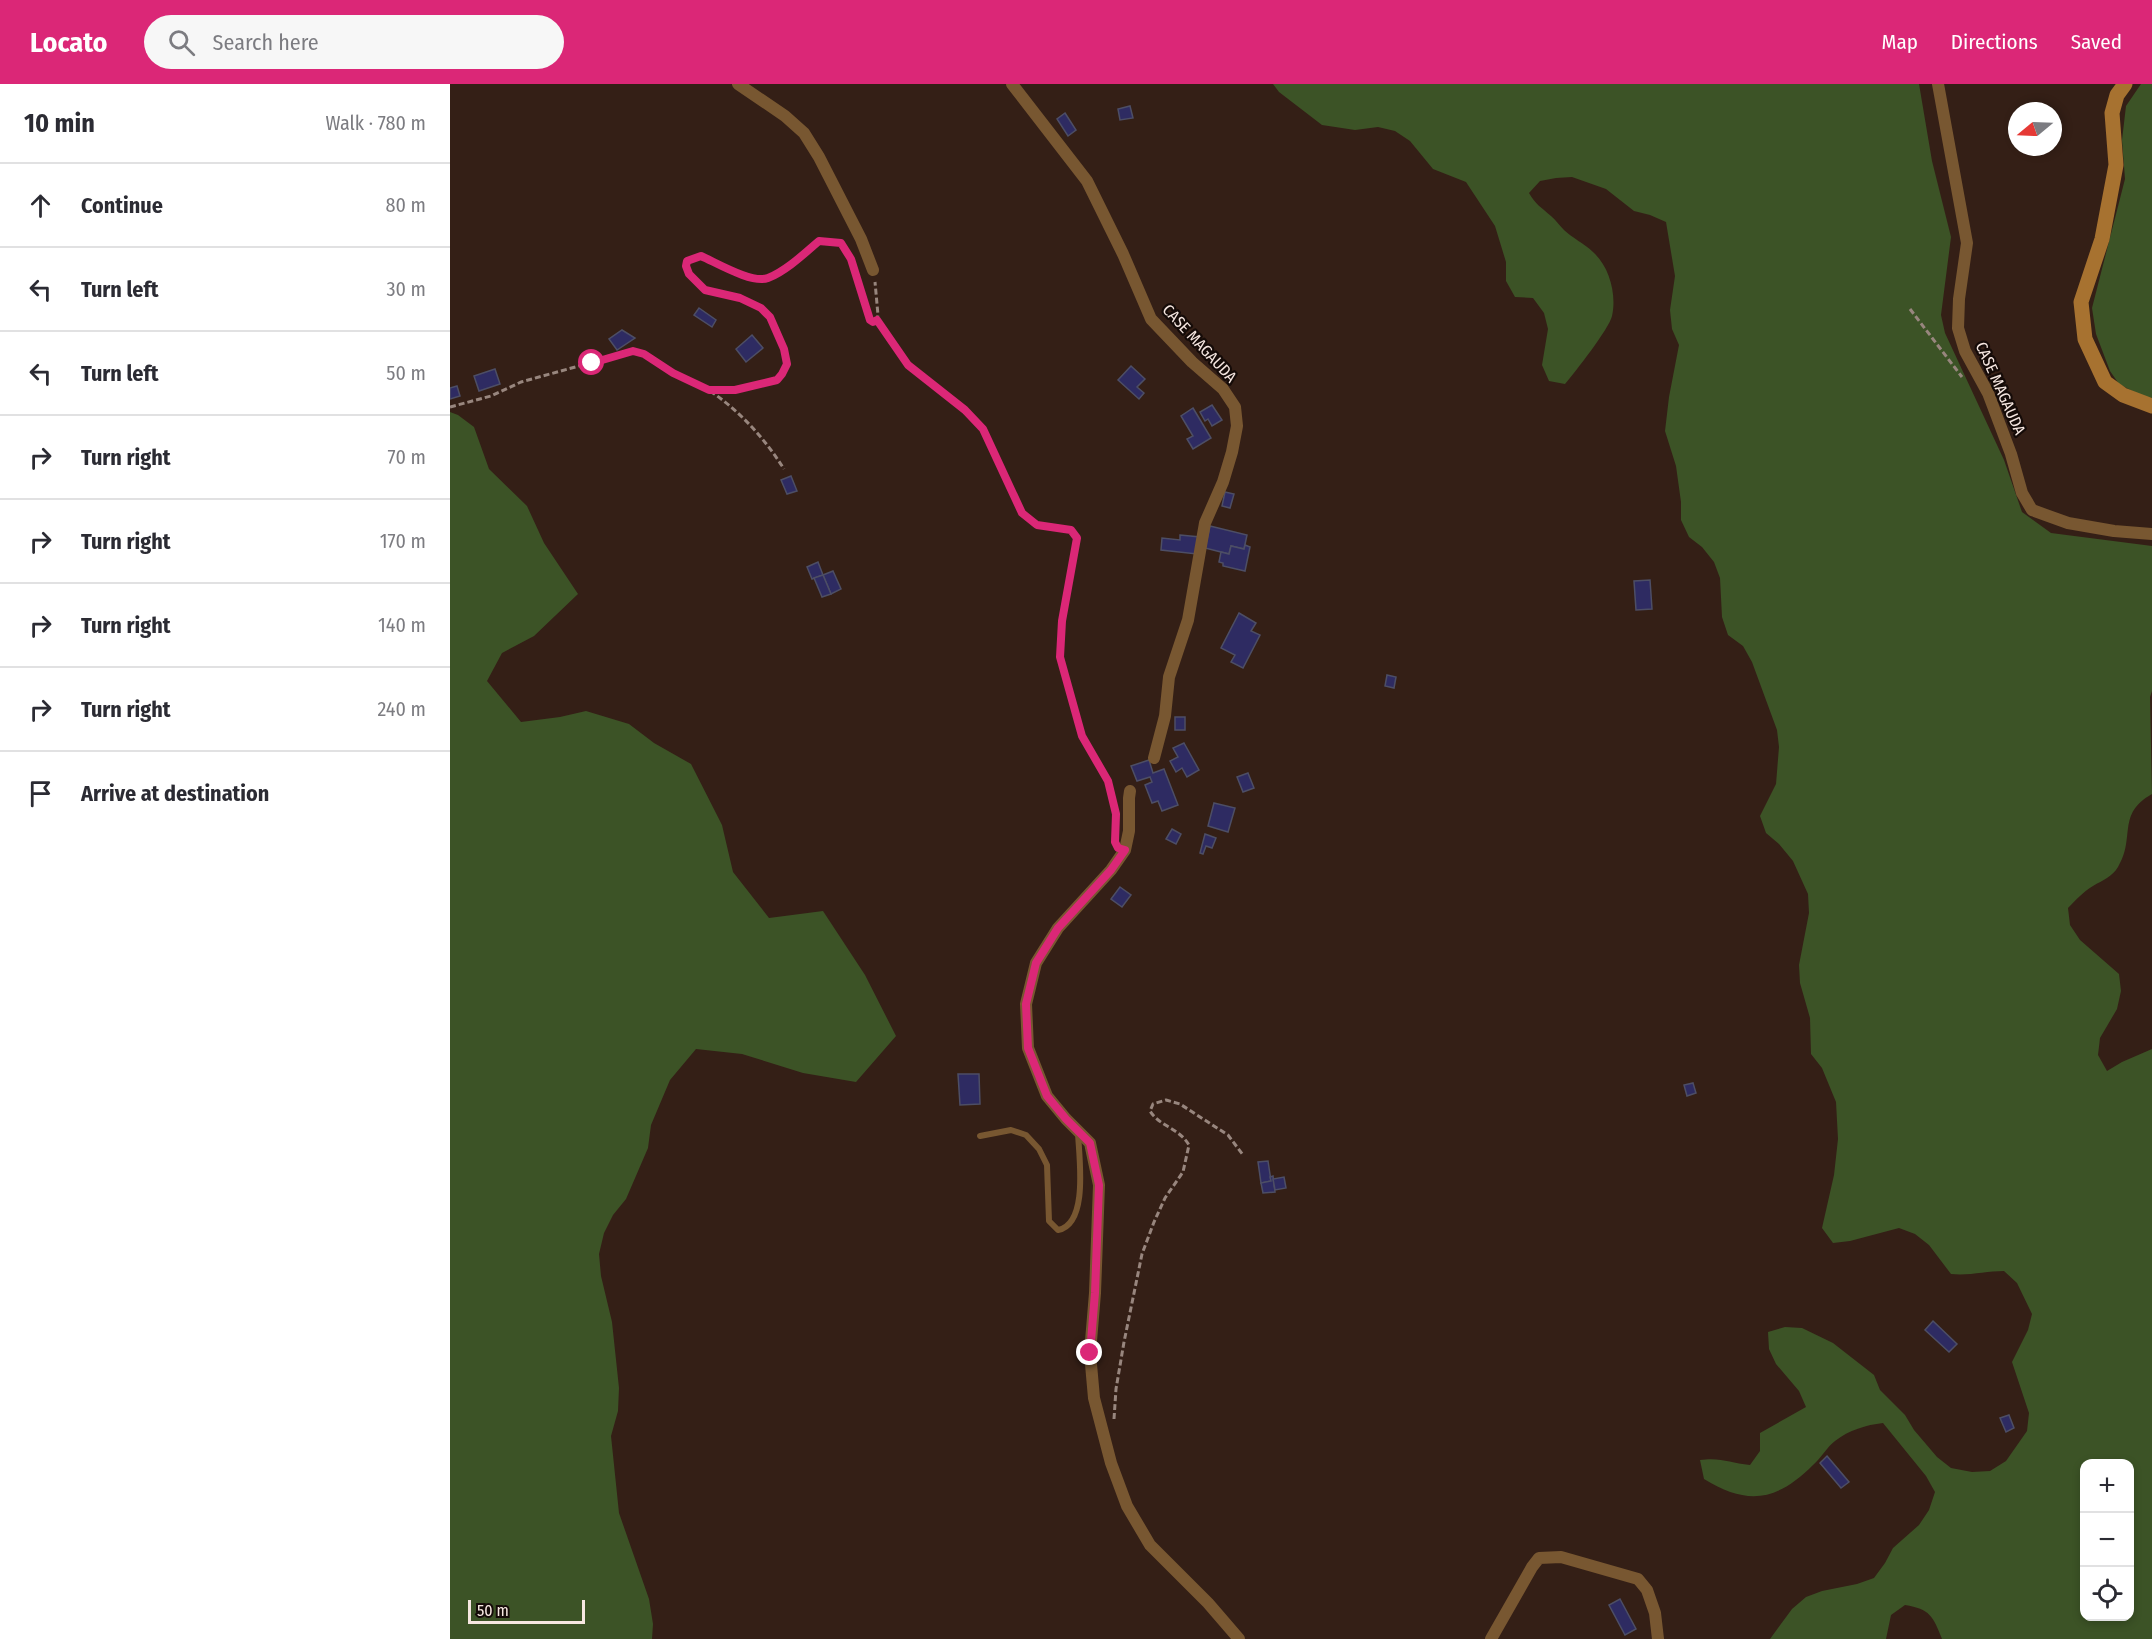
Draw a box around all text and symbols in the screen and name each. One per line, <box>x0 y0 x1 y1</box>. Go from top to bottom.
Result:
search box <box>144 15 564 69</box>
text: Locato <box>30 26 108 59</box>
icon: search <box>165 26 198 59</box>
text: Search here <box>213 29 319 56</box>
text: Map <box>1881 29 1918 55</box>
text: Directions <box>1951 29 2038 55</box>
text: Saved <box>2071 29 2122 55</box>
north arrow <box>2008 102 2062 156</box>
text: 10 min <box>24 108 95 139</box>
text: Walk · 780 m <box>326 111 426 135</box>
icon: ahead <box>24 189 57 222</box>
text: Continue <box>81 192 163 219</box>
text: 80 m <box>386 193 426 217</box>
icon: left <box>24 273 57 306</box>
text: Turn left <box>81 276 159 303</box>
text: 30 m <box>386 277 426 301</box>
street label: CASE MAGAUDA <box>1159 300 1241 387</box>
street label: CASE MAGAUDA <box>1972 339 2030 438</box>
route start <box>578 349 604 375</box>
icon: left <box>24 357 57 390</box>
text: Turn left <box>81 360 159 387</box>
text: 50 m <box>386 361 426 385</box>
icon: right <box>24 441 57 474</box>
text: Turn right <box>81 444 170 471</box>
text: 70 m <box>388 445 426 469</box>
icon: right <box>24 525 57 558</box>
text: Turn right <box>81 528 170 555</box>
text: 170 m <box>380 529 426 553</box>
icon: right <box>24 609 57 642</box>
text: Turn right <box>81 612 170 639</box>
text: 140 m <box>378 613 426 637</box>
icon: right <box>24 693 57 726</box>
text: Turn right <box>81 696 170 723</box>
text: 240 m <box>377 697 426 721</box>
icon: arrive <box>24 777 57 810</box>
text: Arrive at destination <box>81 780 269 807</box>
route end <box>1076 1339 1102 1365</box>
map controls <box>2080 1459 2134 1621</box>
button: + <box>2080 1459 2134 1513</box>
button: − <box>2080 1513 2134 1567</box>
button: locate <box>2080 1567 2134 1621</box>
scale bar <box>468 1597 585 1624</box>
text: 50 m <box>477 1601 509 1620</box>

